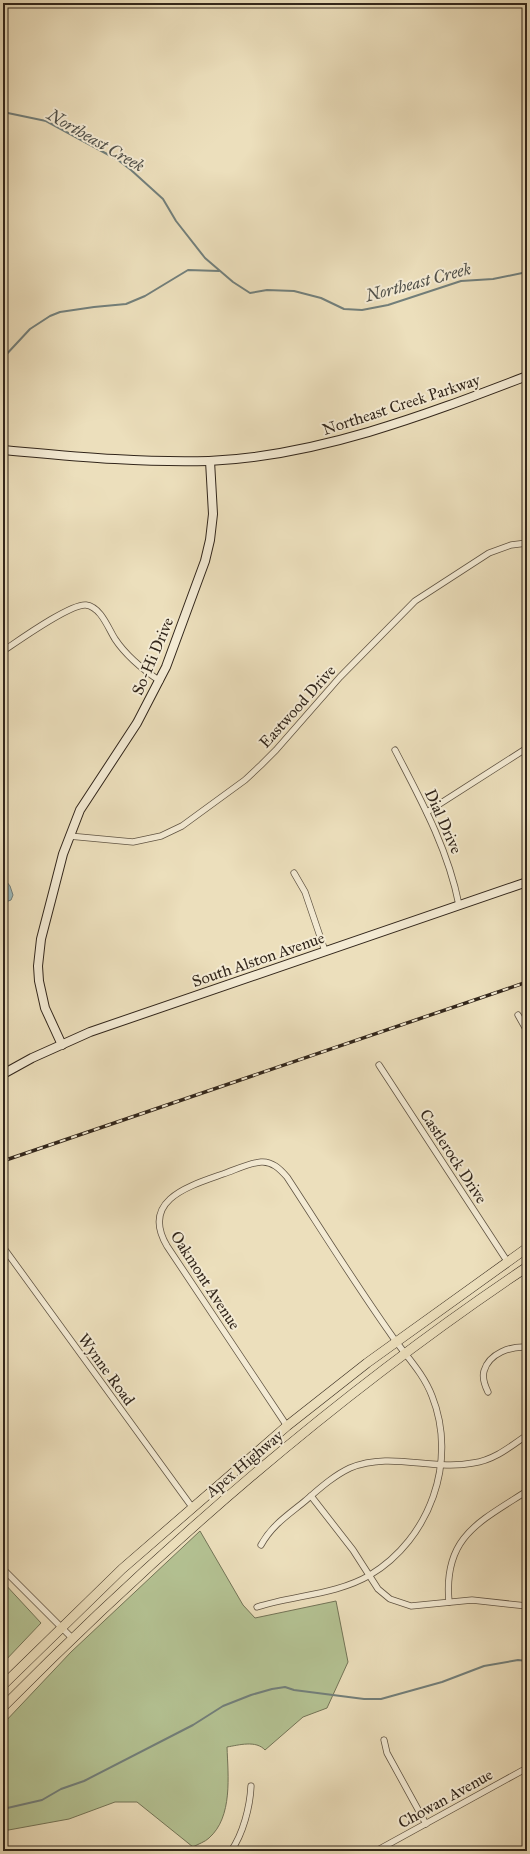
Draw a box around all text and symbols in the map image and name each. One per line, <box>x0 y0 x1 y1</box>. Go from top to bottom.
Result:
water label: Northeast Creek <box>43 104 148 177</box>
water label: Northeast Creek <box>362 258 474 307</box>
street label: Northeast Creek Parkway <box>320 370 483 439</box>
street label: So-Hi Drive <box>128 614 177 698</box>
street label: Eastwood Drive <box>255 661 340 752</box>
street label: Dial Drive <box>421 786 466 857</box>
street label: South Alston Avenue <box>189 928 327 991</box>
street label: Castlerock Drive <box>416 1105 491 1207</box>
street label: Oakmont Avenue <box>167 1227 245 1333</box>
street label: Wynne Road <box>74 1330 139 1409</box>
street label: Apex Highway <box>201 1425 288 1503</box>
street label: Chowan Avenue <box>395 1764 496 1832</box>

